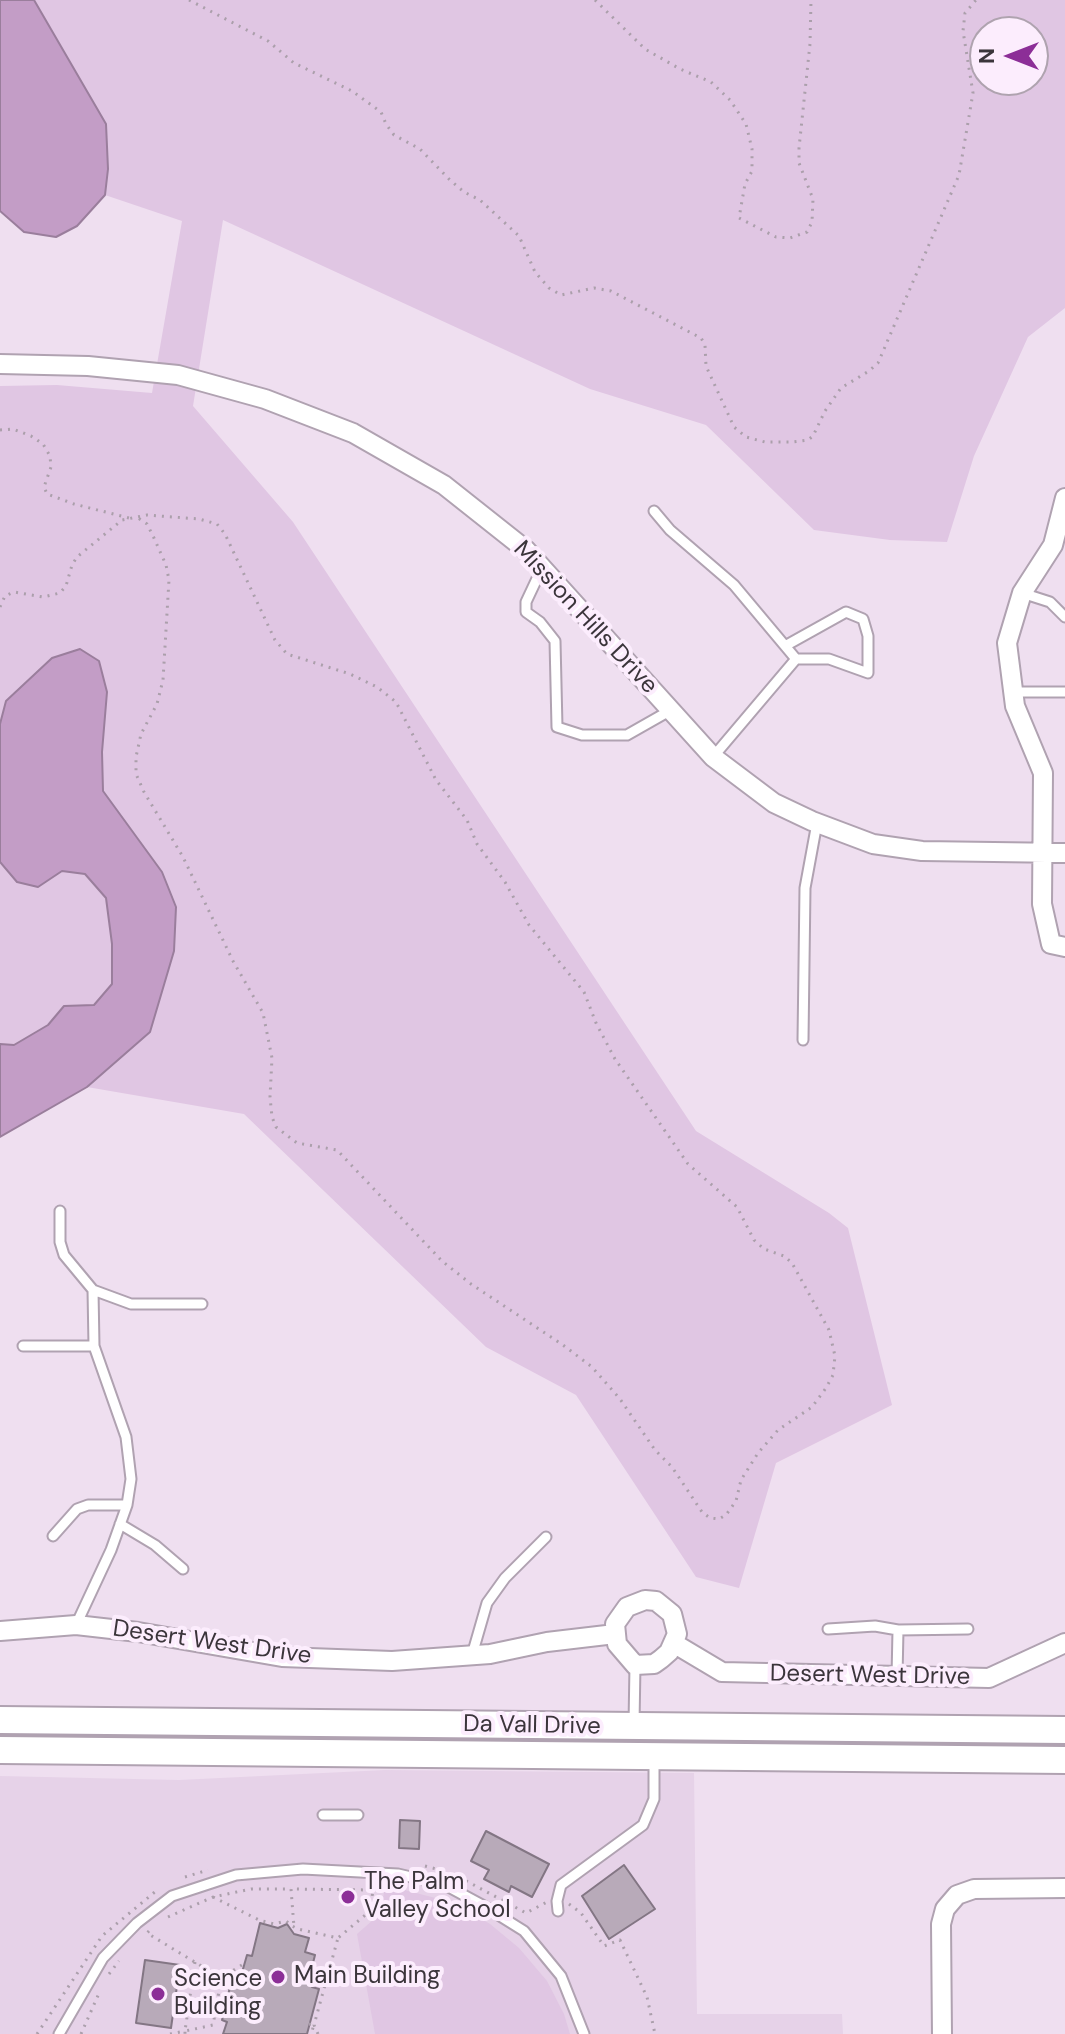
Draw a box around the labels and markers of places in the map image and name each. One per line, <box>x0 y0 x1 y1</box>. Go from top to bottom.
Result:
place label: The Palm Valley School <box>364 1869 511 1925</box>
marker: The Palm Valley School <box>339 1888 357 1906</box>
place label: Main Building <box>294 1963 440 1991</box>
place label: Science Building <box>174 1966 262 2022</box>
marker: Main Building <box>269 1968 287 1986</box>
marker: Science Building <box>149 1985 167 2003</box>

